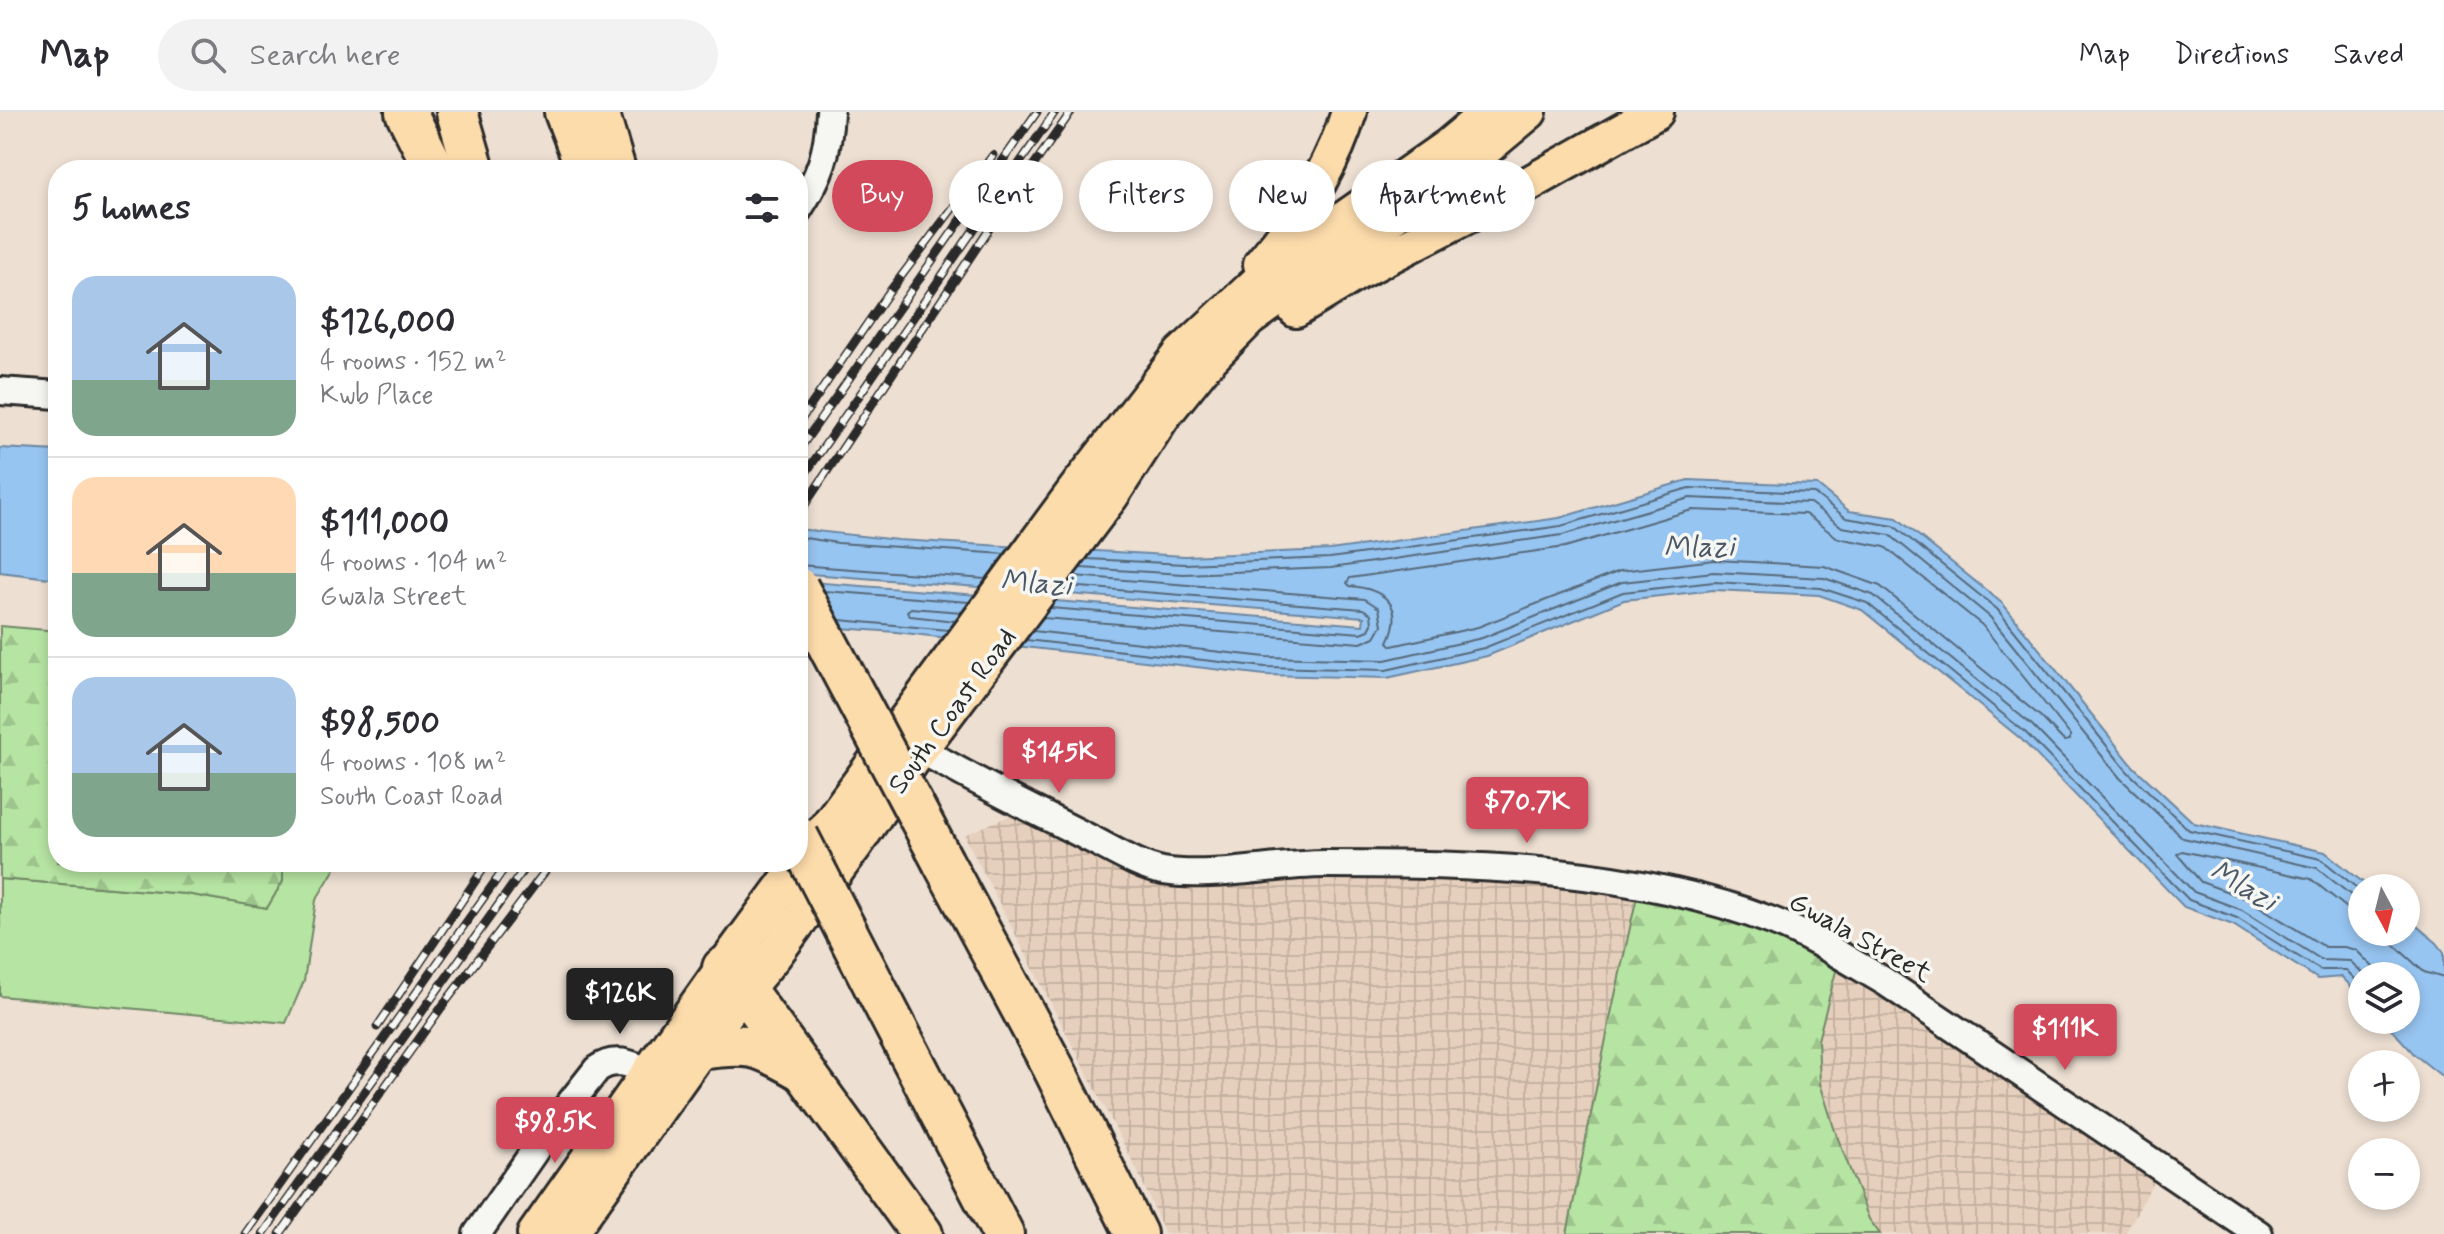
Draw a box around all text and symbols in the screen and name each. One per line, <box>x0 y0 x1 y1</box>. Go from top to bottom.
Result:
search box <box>158 19 718 91</box>
text: Map <box>40 31 110 80</box>
icon: search <box>186 33 230 77</box>
text: Search here <box>250 36 401 75</box>
text: Map <box>2079 37 2130 74</box>
text: Directions <box>2174 37 2289 74</box>
text: Saved <box>2333 37 2404 74</box>
chip: Buy <box>832 160 933 232</box>
chip: Rent <box>949 160 1063 232</box>
chip: Filters <box>1079 160 1213 232</box>
chip: New <box>1229 160 1335 232</box>
chip: Apartment <box>1351 160 1535 232</box>
text: 5 homes <box>72 186 190 231</box>
icon: filters <box>740 186 784 230</box>
text: $126,000 <box>320 300 455 345</box>
icon: home <box>136 308 232 404</box>
text: 4 rooms · 152 m² <box>320 345 507 379</box>
text: Kwb Place <box>320 379 434 413</box>
text: $111,000 <box>320 501 449 546</box>
icon: home <box>136 509 232 605</box>
water label: Mlazi <box>1663 527 1737 568</box>
text: 4 rooms · 104 m² <box>320 546 507 580</box>
water label: Mlazi <box>999 562 1075 606</box>
text: Gwala Street <box>320 580 467 614</box>
street label: South Coast Road <box>880 621 1026 802</box>
text: $98,500 <box>320 701 440 746</box>
icon: home <box>136 709 232 805</box>
pin: $145K <box>1003 727 1115 795</box>
text: $145K <box>1021 736 1097 770</box>
text: 4 rooms · 108 m² <box>320 746 506 780</box>
pin: $70.7K <box>1462 777 1592 845</box>
text: South Coast Road <box>320 780 503 814</box>
text: $70.7K <box>1484 786 1570 820</box>
water label: Mlazi <box>2203 852 2286 922</box>
north arrow <box>2348 874 2420 946</box>
map controls <box>2348 874 2420 1210</box>
street label: Gwala Street <box>1782 884 1938 993</box>
button: layers <box>2348 962 2420 1034</box>
pin: $126K <box>564 968 676 1036</box>
text: $126K <box>584 977 656 1011</box>
pin: $111K <box>2009 1004 2121 1072</box>
text: $111K <box>2032 1013 2098 1047</box>
button: + <box>2348 1050 2420 1122</box>
pin: $98.5K <box>490 1097 620 1165</box>
text: $98.5K <box>514 1106 596 1140</box>
button: − <box>2348 1138 2420 1210</box>

